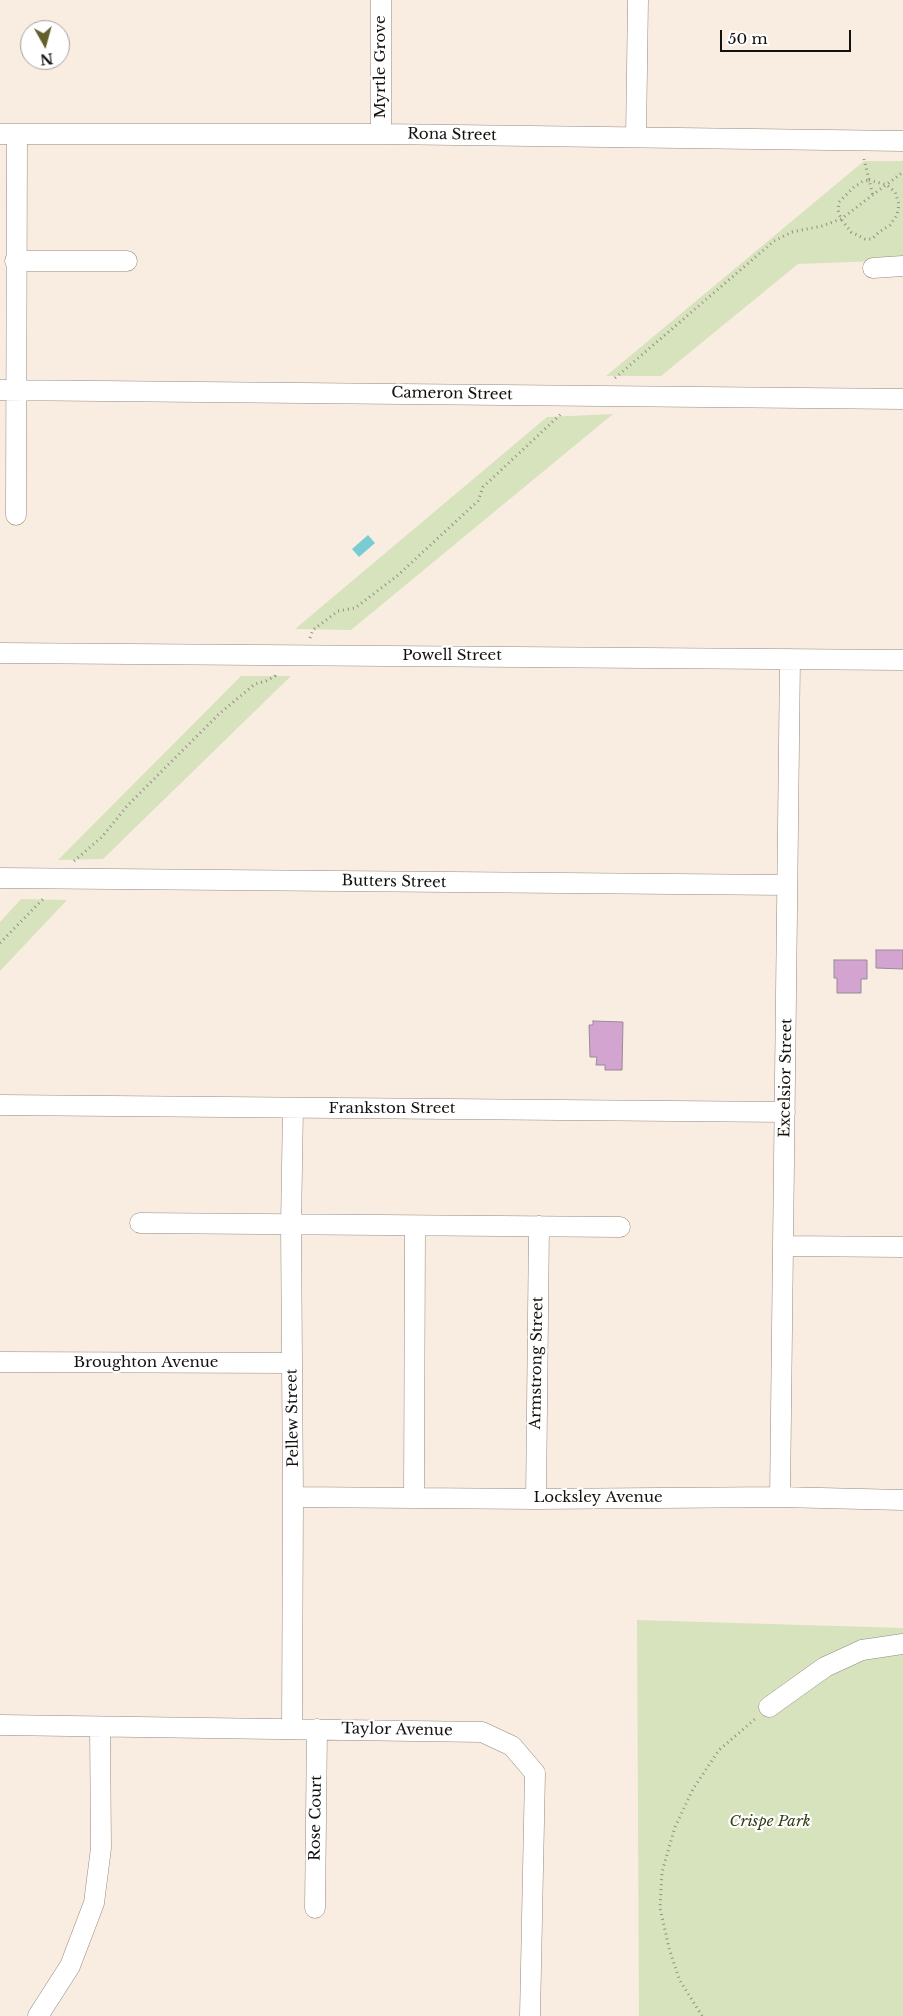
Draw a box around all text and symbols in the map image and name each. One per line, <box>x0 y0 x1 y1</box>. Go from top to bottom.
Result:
street label: Myrtle Grove <box>372 15 390 119</box>
north arrow <box>20 20 70 70</box>
scale bar <box>723 20 854 52</box>
text: 50 m <box>728 29 768 48</box>
text: N <box>39 49 54 69</box>
street label: Rona Street <box>407 125 497 145</box>
street label: Cameron Street <box>391 384 513 404</box>
street label: Powell Street <box>402 647 502 665</box>
street label: Butters Street <box>341 872 447 892</box>
street label: Excelsior Street <box>776 1018 796 1138</box>
street label: Frankston Street <box>328 1100 456 1118</box>
street label: Armstrong Street <box>527 1296 547 1430</box>
street label: Broughton Avenue <box>74 1354 218 1372</box>
street label: Pellew Street <box>283 1368 303 1468</box>
street label: Locksley Avenue <box>533 1489 663 1507</box>
street label: Taylor Avenue <box>341 1720 453 1740</box>
street label: Rose Court <box>306 1775 326 1861</box>
park label: Crispe Park <box>730 1813 810 1831</box>

